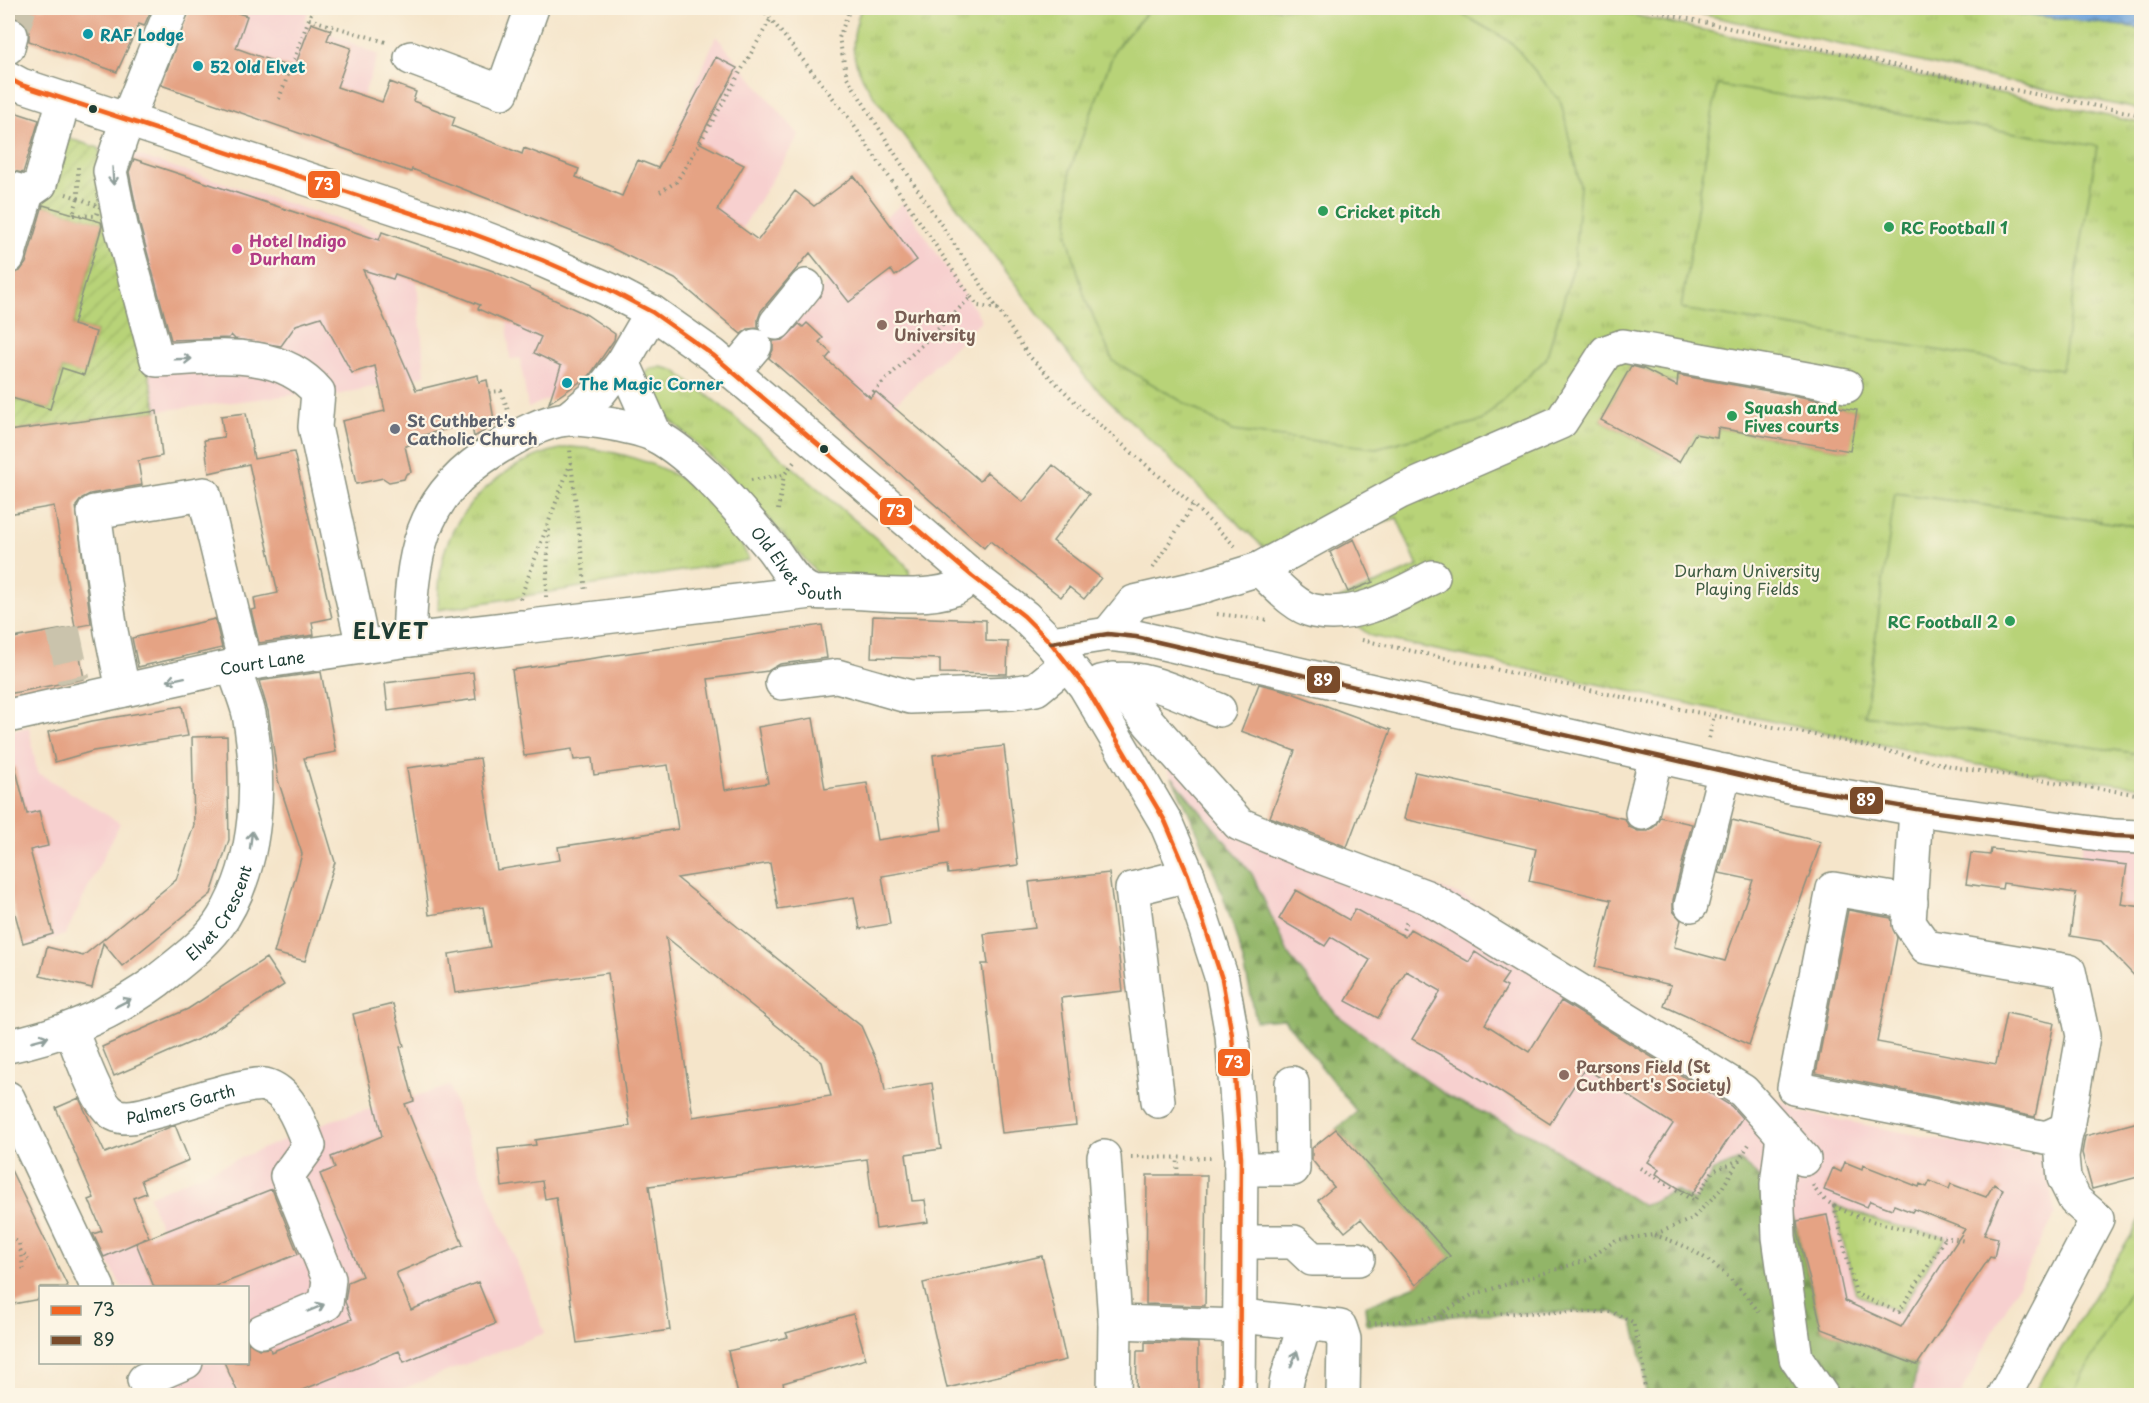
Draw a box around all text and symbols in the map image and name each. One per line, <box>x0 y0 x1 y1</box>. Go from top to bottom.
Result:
place label: RAF Lodge <box>100 22 184 46</box>
marker: RAF Lodge <box>81 27 95 41</box>
place label: 52 Old Elvet <box>210 54 306 78</box>
marker: 52 Old Elvet <box>191 59 205 73</box>
unlabelled marker <box>87 103 99 115</box>
one-way arrow <box>107 165 118 185</box>
line badge: 73 <box>307 170 341 199</box>
text: 73 <box>314 171 334 195</box>
place label: Cricket pitch <box>1335 199 1441 223</box>
marker: Cricket pitch <box>1316 204 1330 218</box>
place label: RC Football 1 <box>1901 215 2008 239</box>
marker: RC Football 1 <box>1882 220 1896 234</box>
place label: Hotel Indigo Durham <box>249 228 347 270</box>
marker: Hotel Indigo Durham <box>230 242 244 256</box>
place label: Durham University <box>894 304 976 346</box>
marker: Durham University <box>875 318 889 332</box>
one-way arrow <box>172 353 192 365</box>
place label: The Magic Corner <box>579 371 724 395</box>
marker: The Magic Corner <box>560 376 574 390</box>
place label: Squash and Fives courts <box>1744 395 1839 437</box>
place label: St Cuthbert's Catholic Church <box>407 408 538 450</box>
marker: Squash and Fives courts <box>1725 409 1739 423</box>
marker: St Cuthbert's Catholic Church <box>388 422 402 436</box>
unlabelled marker <box>818 443 830 455</box>
line badge: 73 <box>879 497 913 526</box>
text: 73 <box>886 498 906 522</box>
street label: Old Elvet South <box>746 520 843 605</box>
park label: Durham University Playing Fields <box>1674 558 1820 600</box>
place label: RC Football 2 <box>1888 609 1998 633</box>
district label: ELVET <box>353 613 429 646</box>
marker: RC Football 2 <box>2003 614 2017 628</box>
street label: Court Lane <box>217 644 306 681</box>
line badge: 89 <box>1306 665 1341 694</box>
text: 89 <box>1313 667 1333 691</box>
one-way arrow <box>167 673 186 685</box>
line badge: 89 <box>1849 786 1884 815</box>
text: 89 <box>1856 787 1876 811</box>
one-way arrow <box>246 830 257 850</box>
street label: Elvet Crescent <box>180 862 257 966</box>
one-way arrow <box>114 997 132 1008</box>
one-way arrow <box>30 1032 49 1044</box>
line badge: 73 <box>1217 1048 1251 1077</box>
text: 73 <box>1224 1049 1244 1073</box>
place label: Parsons Field (St Cuthbert's Society) <box>1576 1054 1732 1096</box>
marker: Parsons Field (St Cuthbert's Society) <box>1557 1068 1571 1082</box>
street label: Palmers Garth <box>125 1077 237 1129</box>
legend <box>39 1286 249 1364</box>
text: 73 <box>93 1295 115 1322</box>
one-way arrow <box>306 1302 324 1313</box>
text: 89 <box>93 1325 115 1352</box>
one-way arrow <box>1289 1350 1300 1369</box>

